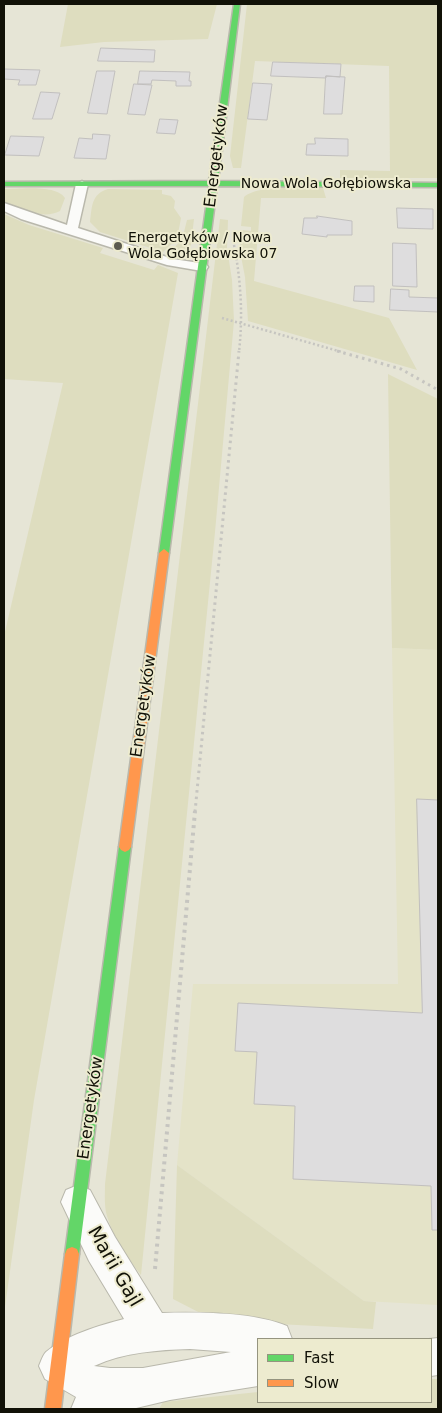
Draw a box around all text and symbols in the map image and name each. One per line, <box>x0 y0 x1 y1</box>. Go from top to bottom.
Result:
street label: Energetyków <box>201 103 233 209</box>
street label: Nowa Wola Gołębiowska <box>241 176 411 192</box>
place label: Energetyków / Nowa Wola Gołębiowska 07 <box>128 230 277 262</box>
marker: Energetyków / Nowa Wola Gołębiowska 07 <box>112 240 124 252</box>
street label: Energetyków <box>127 653 161 759</box>
street label: Energetyków <box>74 1055 108 1161</box>
street label: Marii Gajl <box>82 1223 146 1311</box>
legend <box>257 1338 432 1403</box>
text: Fast <box>304 1349 334 1367</box>
text: Slow <box>304 1374 339 1392</box>

